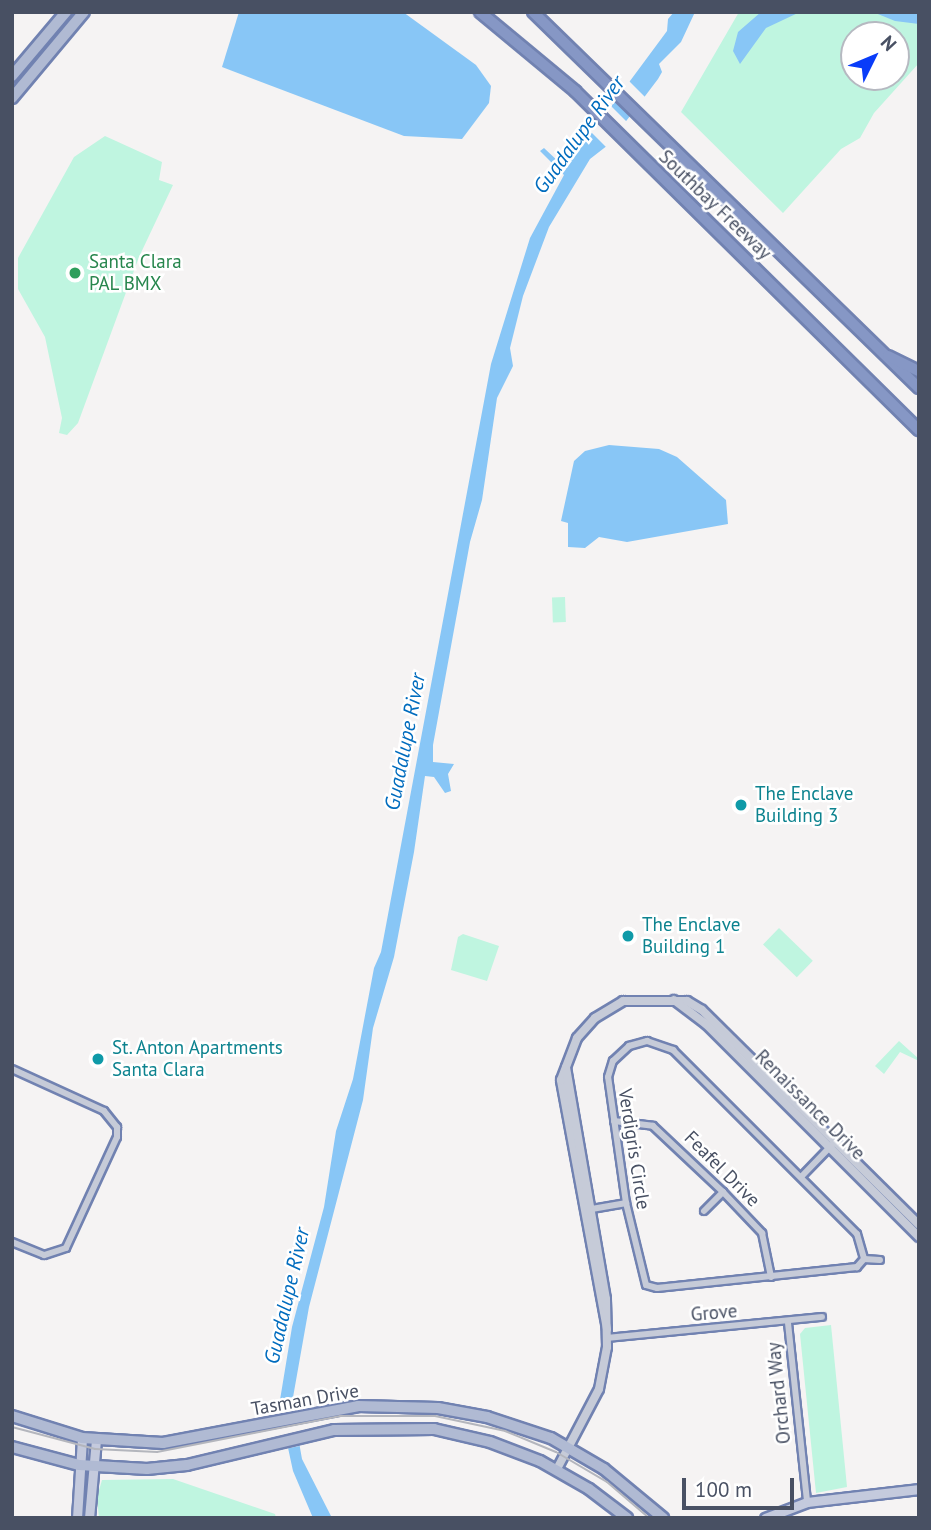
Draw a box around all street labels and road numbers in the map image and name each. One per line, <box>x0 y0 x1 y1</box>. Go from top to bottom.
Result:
street label: Southbay Freeway <box>654 145 776 265</box>
street label: Renaissance Drive <box>750 1045 870 1165</box>
street label: Verdigris Circle <box>613 1087 655 1211</box>
street label: Feafel Drive <box>679 1126 765 1212</box>
street label: Grove <box>690 1300 738 1326</box>
street label: Orchard Way <box>762 1341 796 1445</box>
street label: Tasman Drive <box>249 1379 361 1421</box>

